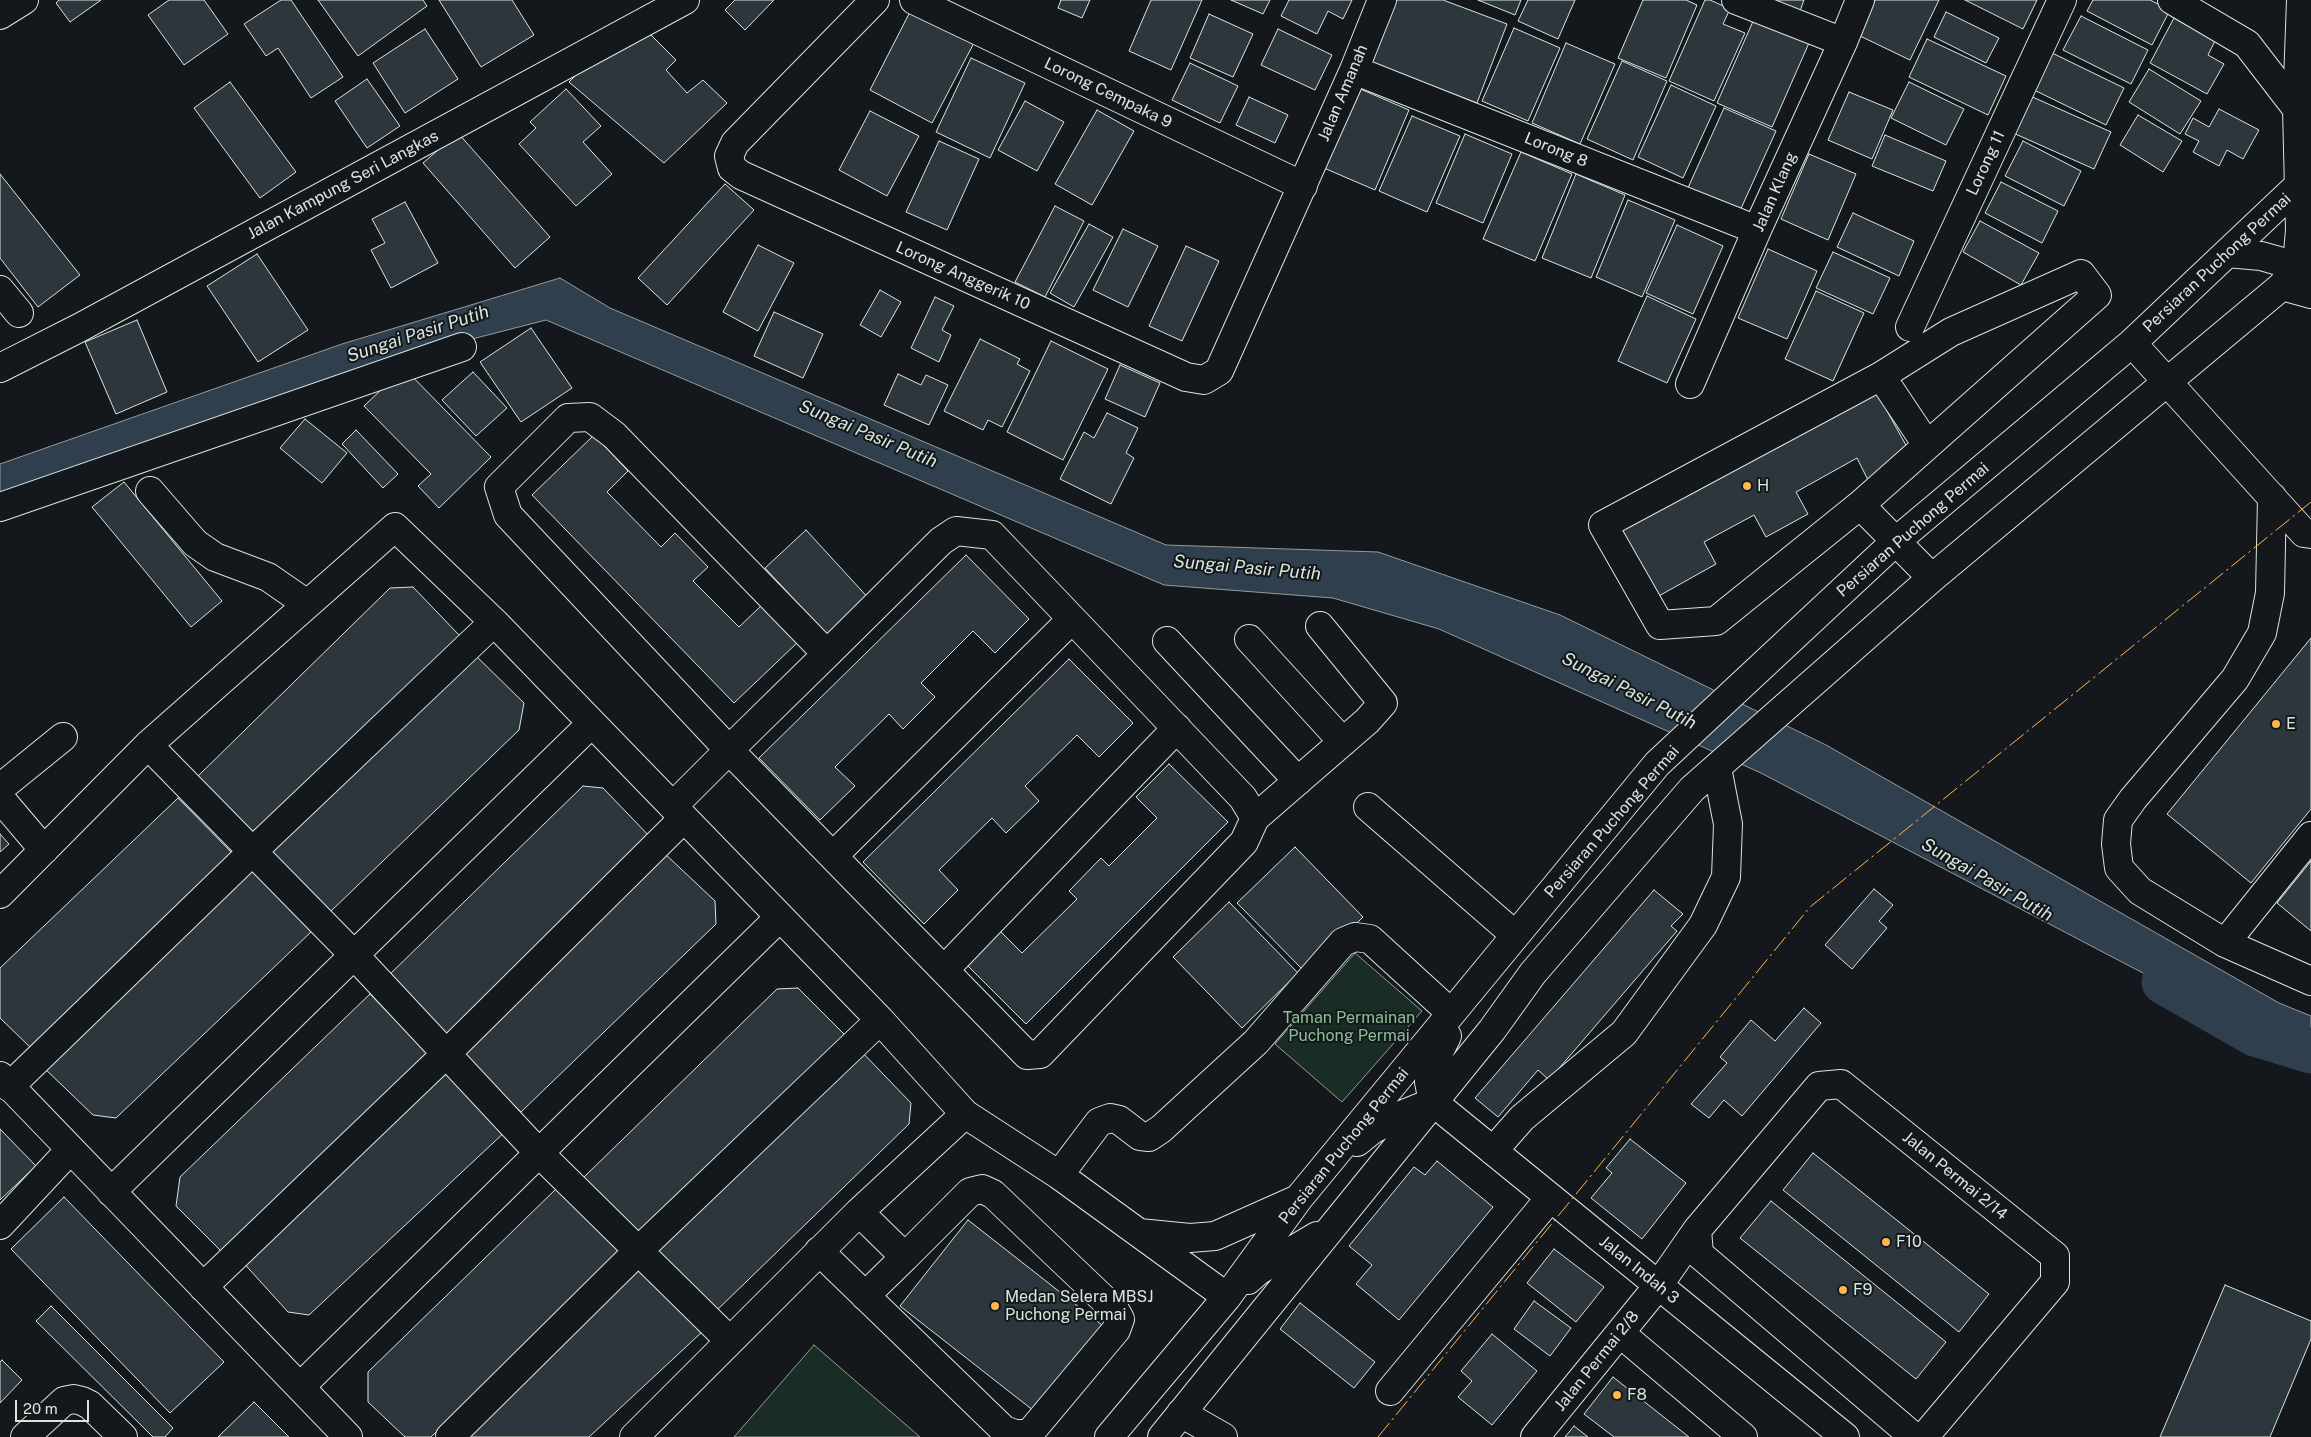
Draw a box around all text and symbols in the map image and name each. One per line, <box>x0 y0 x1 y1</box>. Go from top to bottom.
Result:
street label: Jalan Amanah <box>1314 42 1372 144</box>
street label: Lorong Cempaka 9 <box>1041 54 1175 132</box>
street label: Jalan Kampung Seri Langkas <box>244 126 442 244</box>
street label: Lorong 11 <box>1963 128 2009 198</box>
street label: Lorong 8 <box>1522 129 1590 171</box>
street label: Jalan Klang <box>1749 149 1801 235</box>
street label: Persiaran Puchong Permai <box>2139 189 2295 337</box>
street label: Lorong Anggerik 10 <box>893 238 1033 314</box>
water label: Sungai Pasir Putih <box>344 301 492 367</box>
water label: Sungai Pasir Putih <box>796 395 940 473</box>
street label: Persiaran Puchong Permai <box>1833 459 1993 601</box>
place label: H <box>1757 476 1769 496</box>
marker: H <box>1741 480 1753 492</box>
water label: Sungai Pasir Putih <box>1172 551 1322 585</box>
water label: Sungai Pasir Putih <box>1558 648 1700 734</box>
place label: E <box>2286 714 2296 734</box>
marker: E <box>2270 718 2282 730</box>
street label: Persiaran Puchong Permai <box>1541 742 1683 902</box>
water label: Sungai Pasir Putih <box>1917 834 2057 926</box>
park label: Taman Permainan Puchong Permai <box>1283 1008 1415 1046</box>
street label: Persiaran Puchong Permai <box>1275 1064 1413 1228</box>
street label: Jalan Permai 2/14 <box>1899 1128 2011 1224</box>
street label: Jalan Indah 3 <box>1595 1232 1683 1308</box>
place label: F10 <box>1896 1232 1922 1252</box>
marker: F10 <box>1880 1236 1892 1248</box>
place label: F9 <box>1853 1280 1872 1300</box>
marker: F9 <box>1837 1284 1849 1296</box>
place label: Medan Selera MBSJ Puchong Permai <box>1005 1287 1154 1325</box>
marker: Medan Selera MBSJ Puchong Permai <box>989 1300 1001 1312</box>
street label: Jalan Permai 2/8 <box>1551 1307 1643 1415</box>
place label: F8 <box>1627 1385 1647 1405</box>
marker: F8 <box>1611 1389 1623 1401</box>
scale bar <box>18 1390 91 1422</box>
text: 20 m <box>23 1400 58 1417</box>

